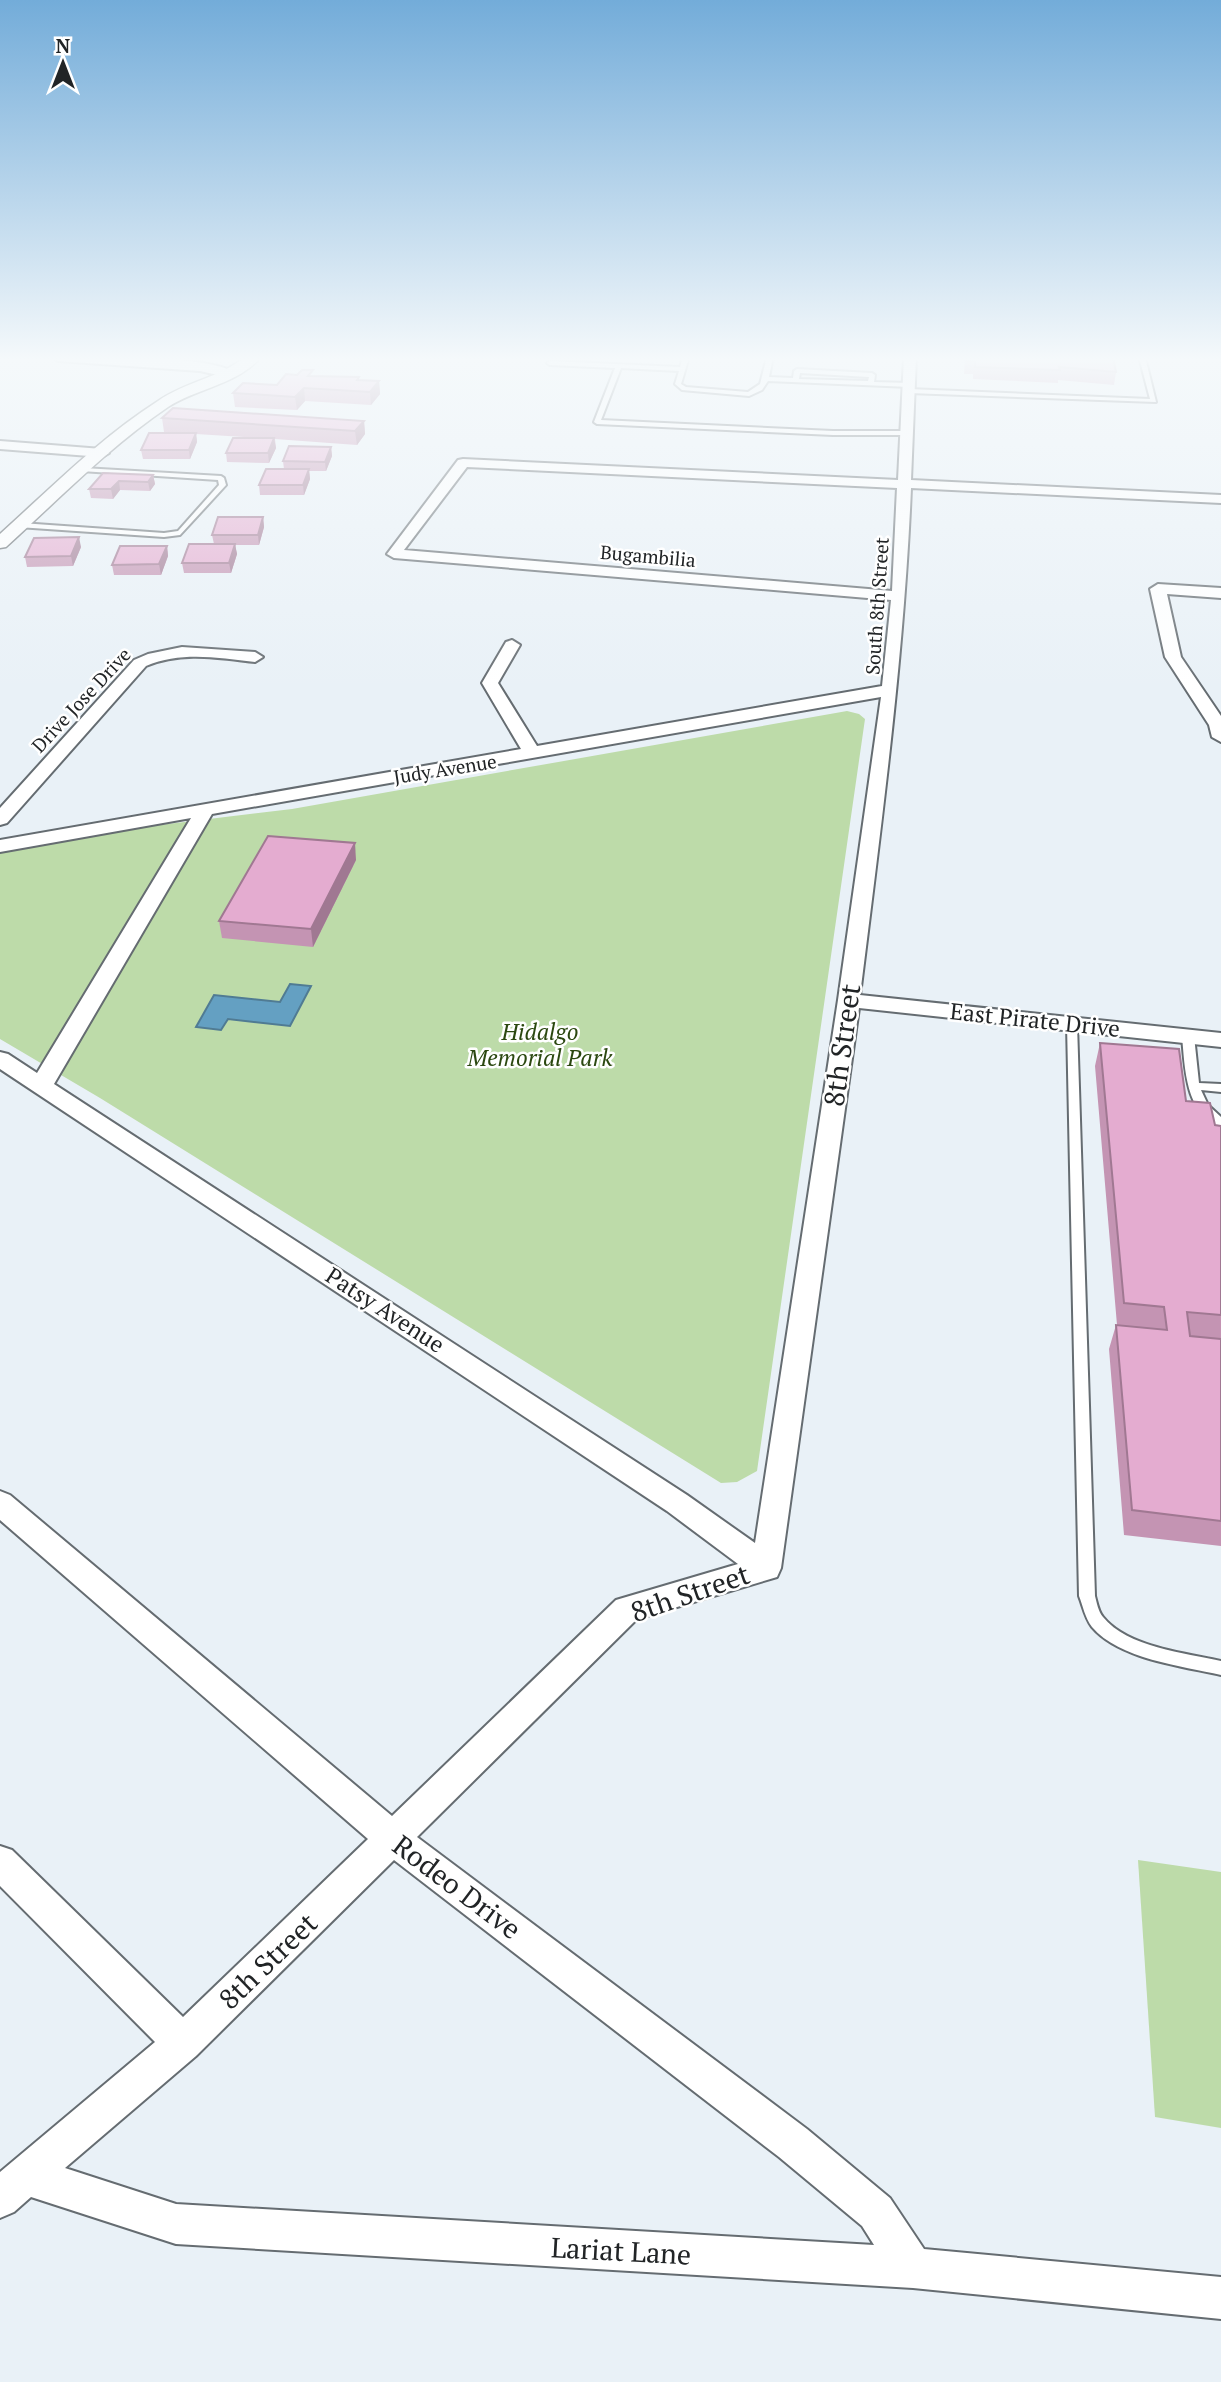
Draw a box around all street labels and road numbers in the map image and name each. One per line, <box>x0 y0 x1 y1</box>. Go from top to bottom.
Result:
street label: South 8th Street <box>859 536 894 676</box>
street label: Bugambilia <box>599 539 697 572</box>
street label: Drive Jose Drive <box>26 642 136 757</box>
street label: Judy Avenue <box>392 748 498 789</box>
street label: 8th Street <box>815 981 868 1109</box>
street label: East Pirate Drive <box>949 995 1122 1044</box>
street label: Patsy Avenue <box>320 1260 451 1360</box>
street label: 8th Street <box>626 1555 755 1630</box>
street label: Rodeo Drive <box>386 1826 529 1947</box>
street label: 8th Street <box>210 1904 325 2017</box>
street label: Lariat Lane <box>550 2228 692 2273</box>

